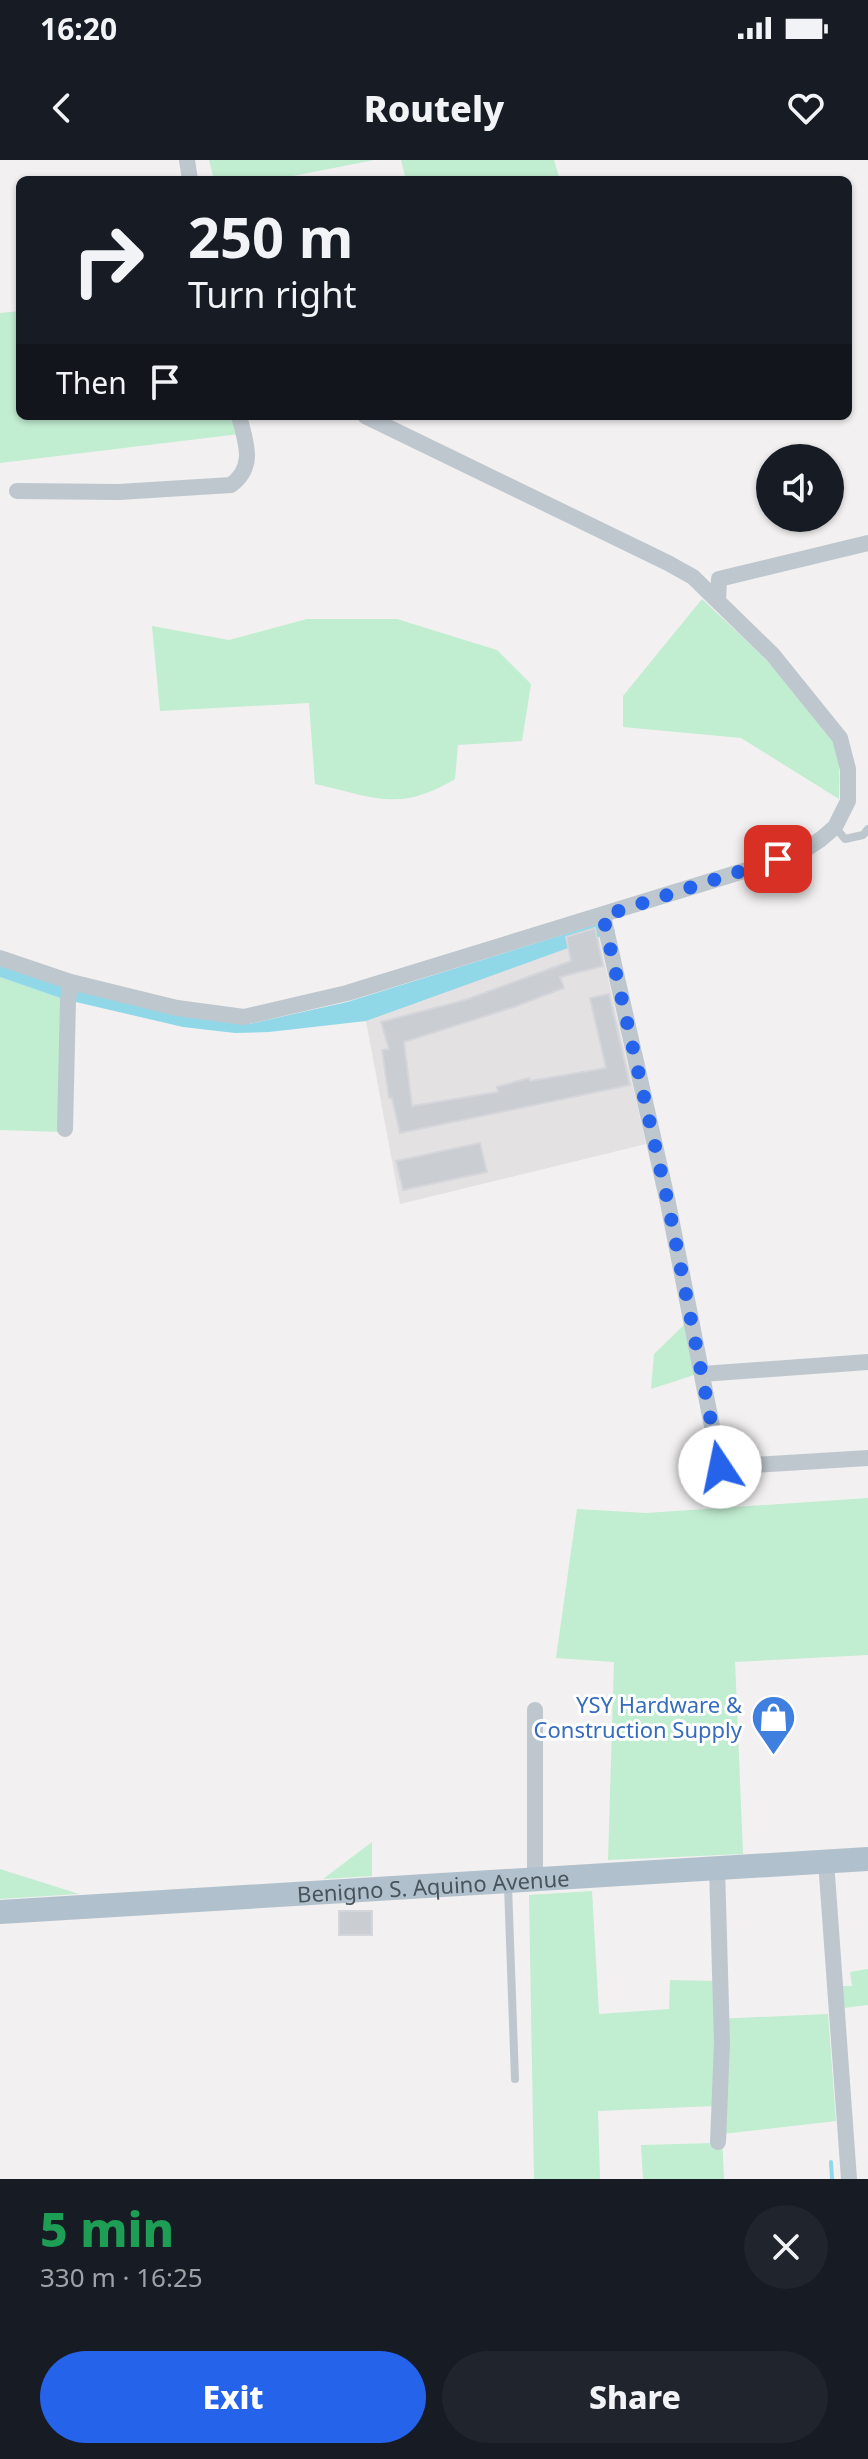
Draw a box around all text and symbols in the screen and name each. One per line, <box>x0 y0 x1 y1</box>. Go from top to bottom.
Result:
text: 16:20 <box>40 8 117 49</box>
text: Routely <box>364 84 504 133</box>
icon: back <box>40 86 84 130</box>
icon: heart <box>784 86 828 130</box>
text: 250 m <box>188 198 353 274</box>
icon: right <box>56 208 160 312</box>
text: Turn right <box>188 270 356 319</box>
icon: arrive <box>143 360 187 404</box>
text: Then <box>56 362 127 403</box>
map controls <box>756 444 844 532</box>
button: sound <box>756 444 844 532</box>
pin <box>744 825 812 893</box>
icon: arrive <box>756 837 800 881</box>
position arrow <box>678 1425 762 1509</box>
place label: YSY Hardware & Construction Supply <box>534 1689 743 1744</box>
shop icon: YSY Hardware & Construction Supply <box>749 1693 797 1756</box>
street label: Benigno S. Aquino Avenue <box>296 1862 570 1909</box>
text: 5 min <box>40 2196 174 2261</box>
button: close <box>744 2205 828 2289</box>
text: 330 m · 16:25 <box>40 2259 203 2295</box>
button: Exit <box>40 2351 426 2443</box>
button: Share <box>442 2351 828 2443</box>

